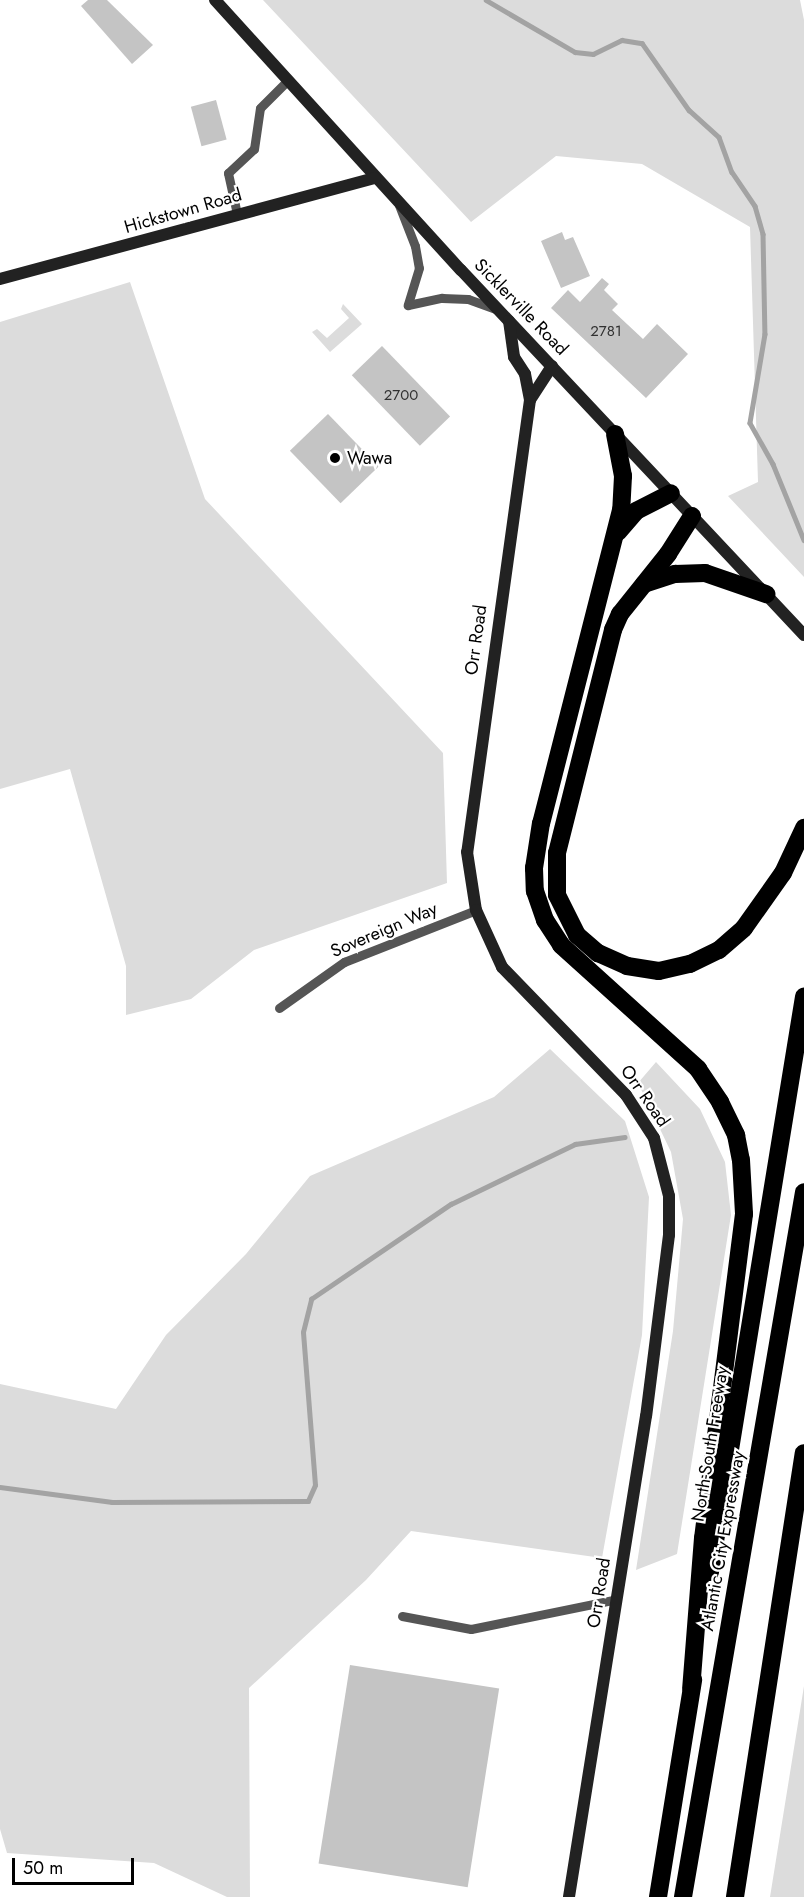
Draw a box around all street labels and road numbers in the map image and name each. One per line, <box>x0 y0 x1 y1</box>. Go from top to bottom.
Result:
street label: Hickstown Road <box>122 184 244 238</box>
street label: Sicklerville Road <box>470 254 572 360</box>
street label: Orr Road <box>460 603 492 677</box>
street label: Sovereign Way <box>327 898 441 962</box>
street label: Orr Road <box>616 1061 674 1131</box>
street label: North-South Freeway <box>687 1365 733 1523</box>
street label: Atlantic City Expressway <box>697 1449 749 1633</box>
street label: Orr Road <box>583 1556 615 1630</box>

